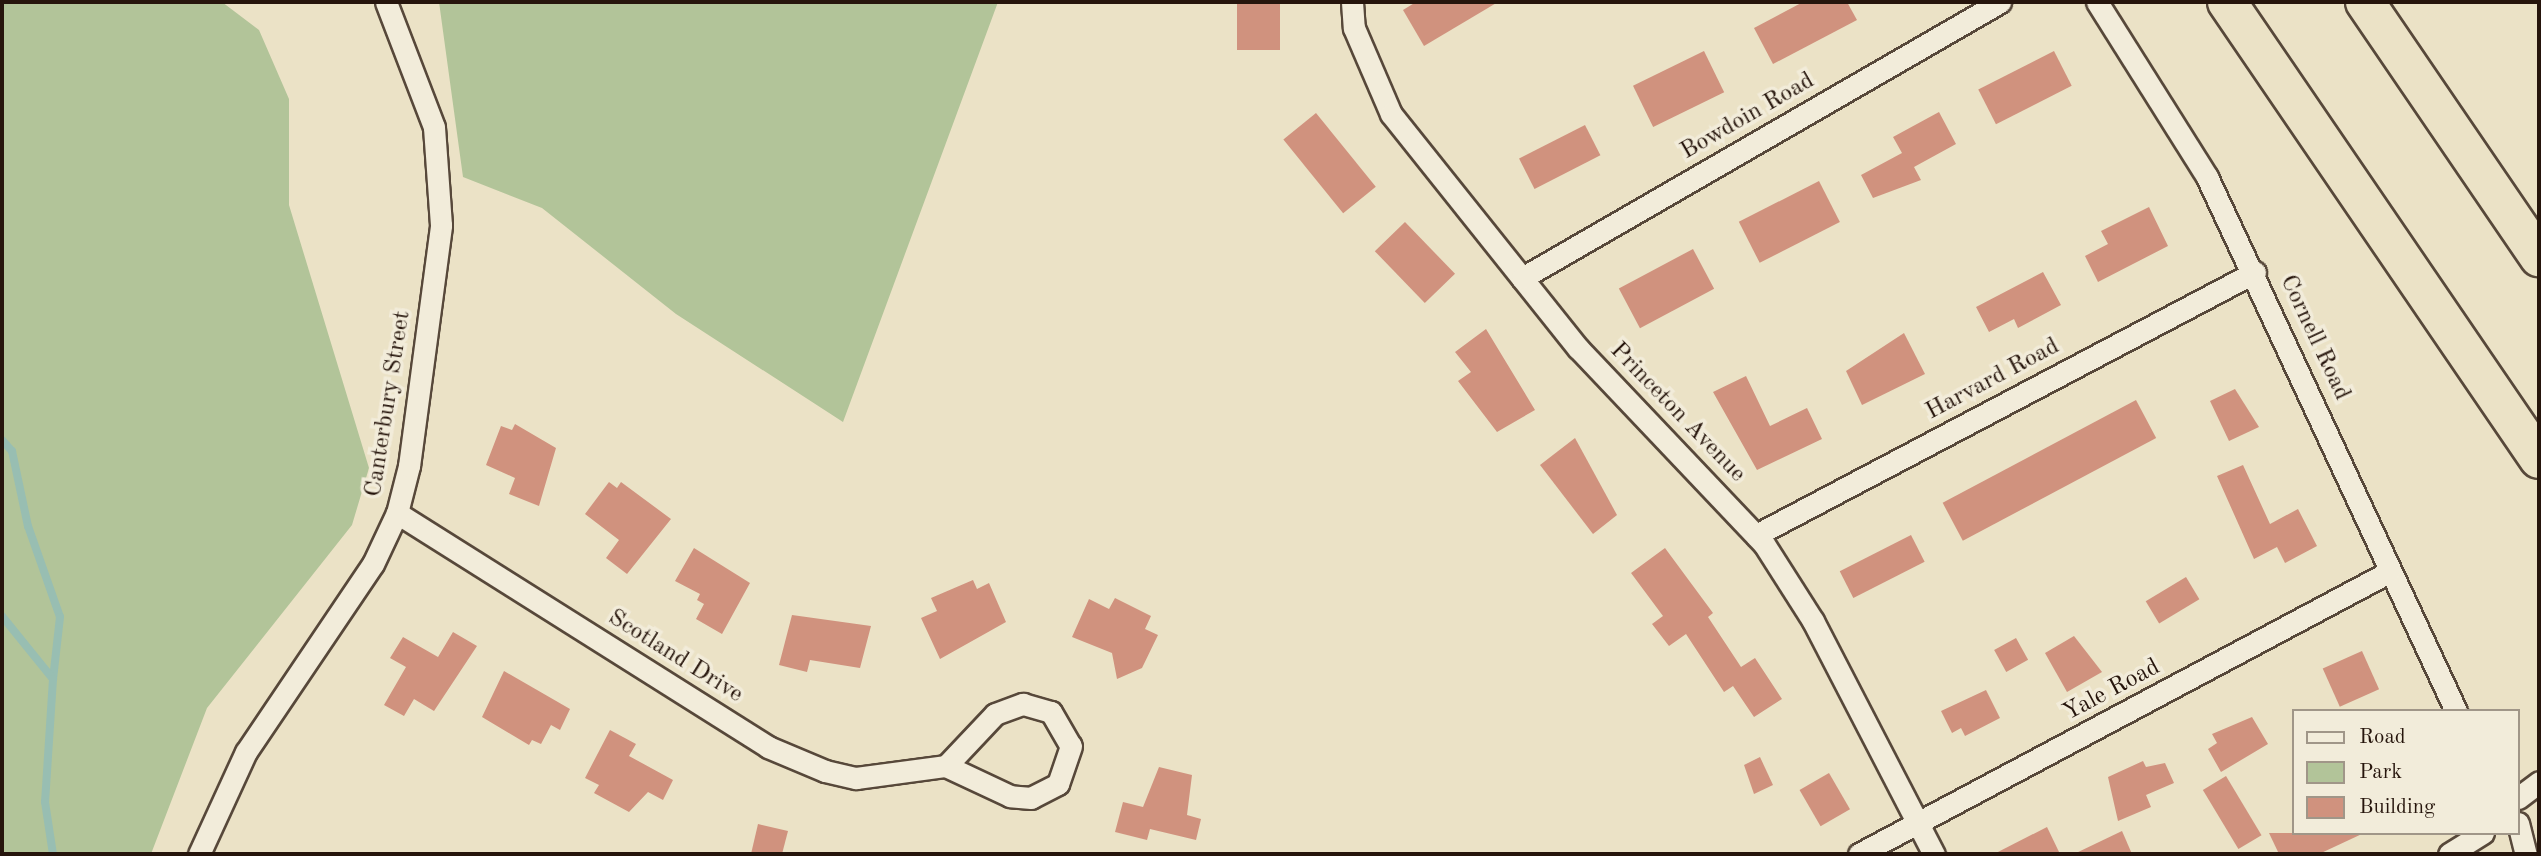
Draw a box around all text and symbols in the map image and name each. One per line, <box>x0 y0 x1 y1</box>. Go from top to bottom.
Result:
street label: Bowdoin Road <box>1676 67 1820 167</box>
street label: Cornell Road <box>2272 271 2356 405</box>
street label: Canterbury Street <box>360 309 418 499</box>
street label: Harvard Road <box>1921 333 2065 427</box>
street label: Princeton Avenue <box>1603 337 1751 489</box>
street label: Scotland Drive <box>602 604 748 710</box>
street label: Yale Road <box>2059 654 2165 728</box>
legend <box>2292 709 2520 835</box>
text: Road <box>2359 727 2406 748</box>
text: Park <box>2359 762 2402 783</box>
text: Building <box>2359 797 2435 818</box>

